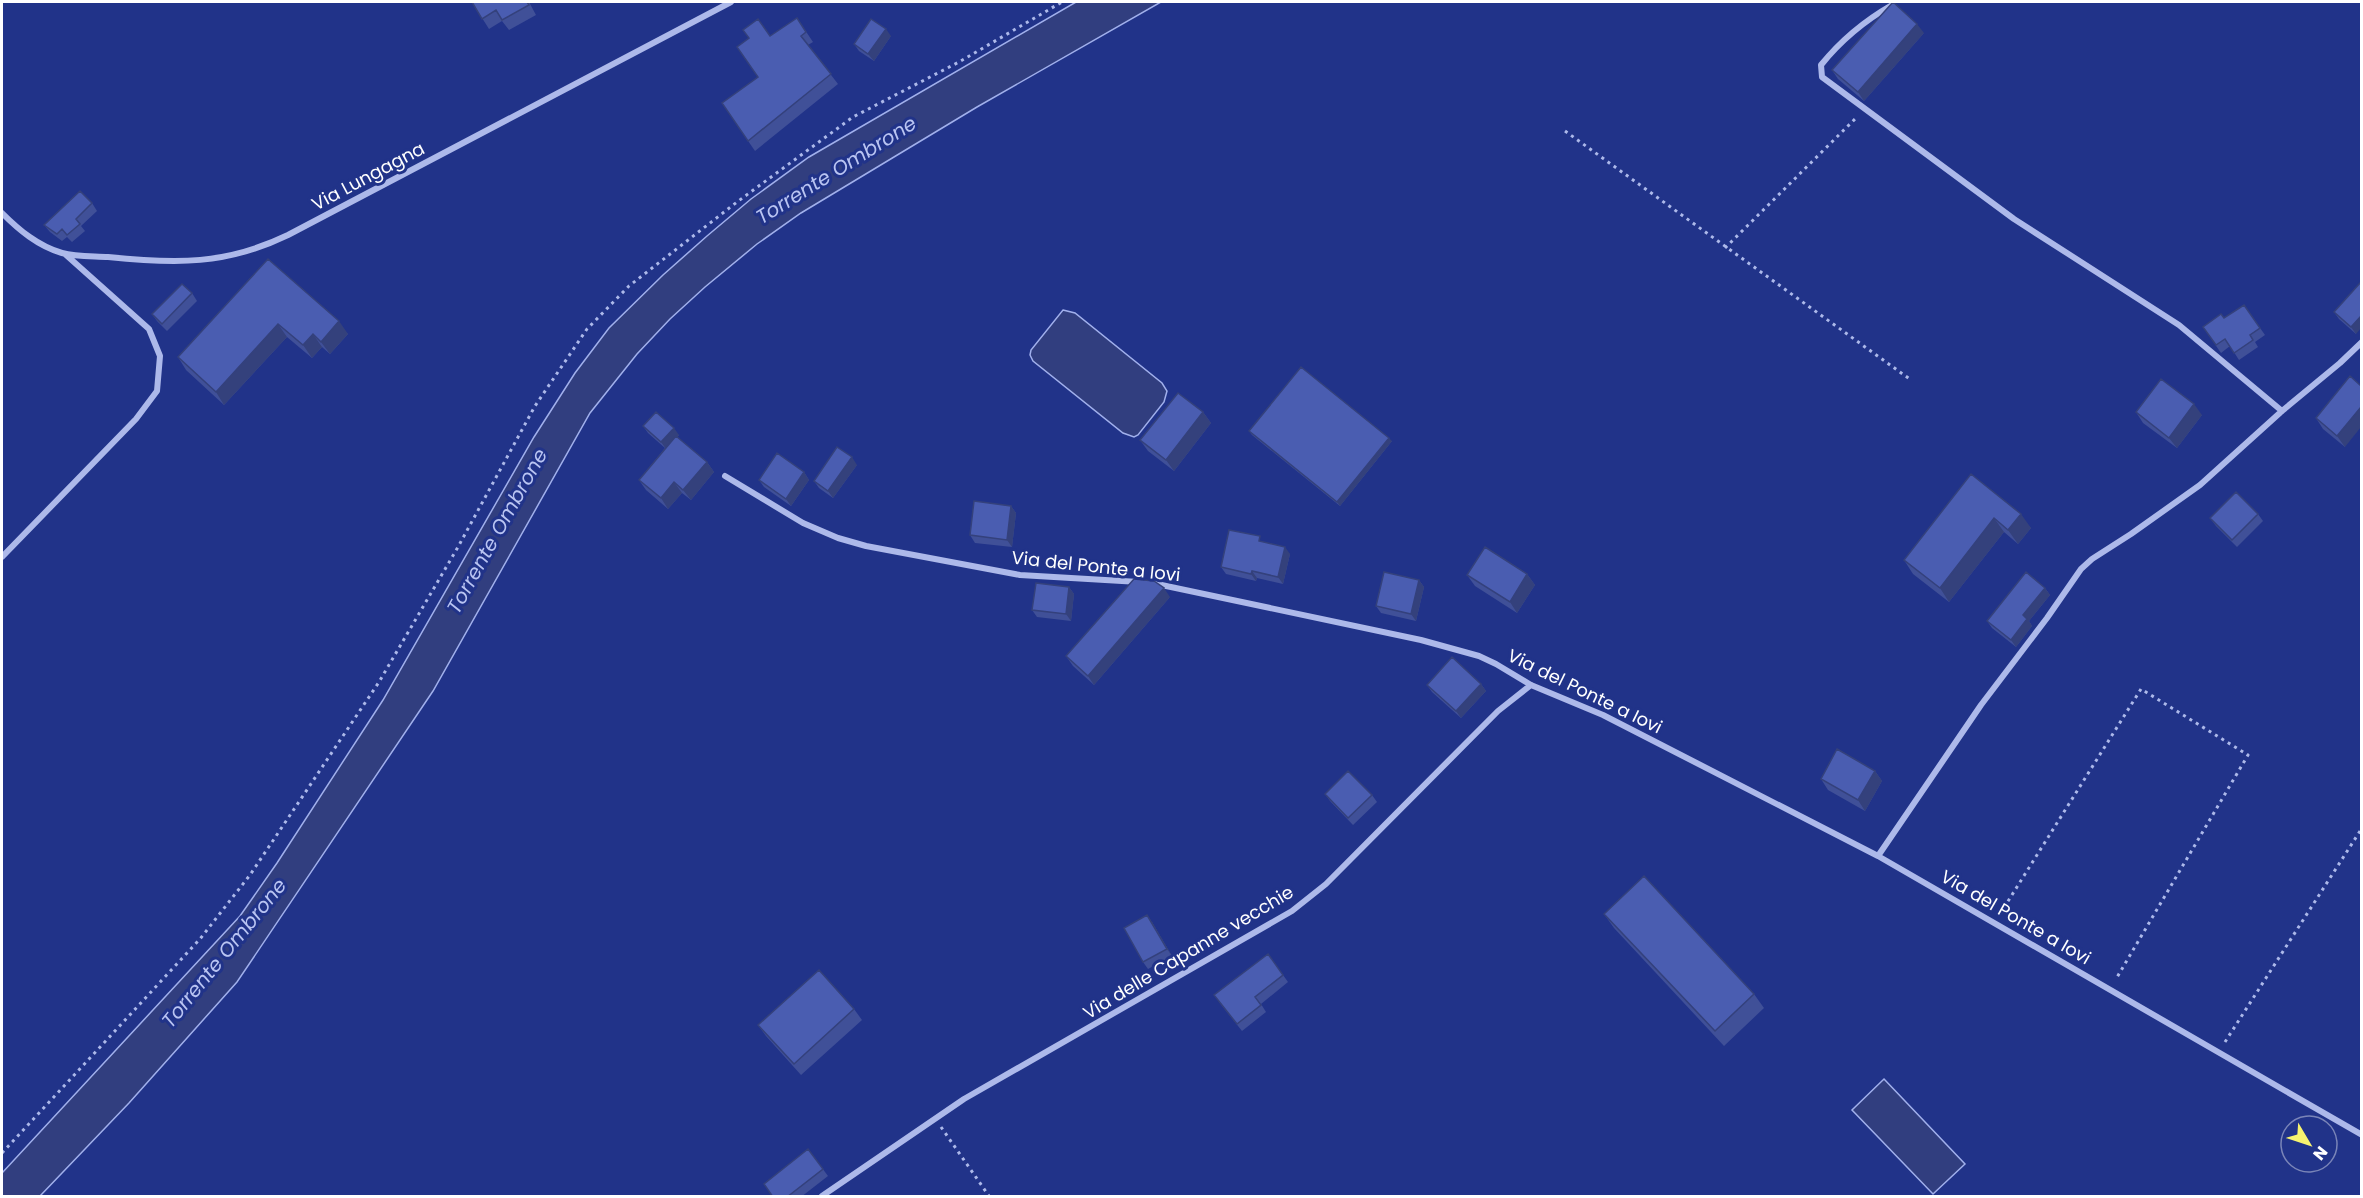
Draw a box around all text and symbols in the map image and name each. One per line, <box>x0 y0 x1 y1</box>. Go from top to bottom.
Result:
water label: Torrente Ombrone <box>750 109 922 231</box>
street label: Via Lungagna <box>307 136 429 216</box>
water label: Torrente Ombrone <box>440 443 554 619</box>
street label: Via del Ponte a Iovi <box>1010 545 1182 587</box>
street label: Via del Ponte a Iovi <box>1503 643 1667 739</box>
street label: Via del Ponte a Iovi <box>1936 864 2096 970</box>
water label: Torrente Ombrone <box>155 872 293 1034</box>
street label: Via delle Capanne vecchie <box>1078 879 1298 1025</box>
north arrow <box>2279 1114 2339 1174</box>
text: N <box>2308 1141 2333 1165</box>

